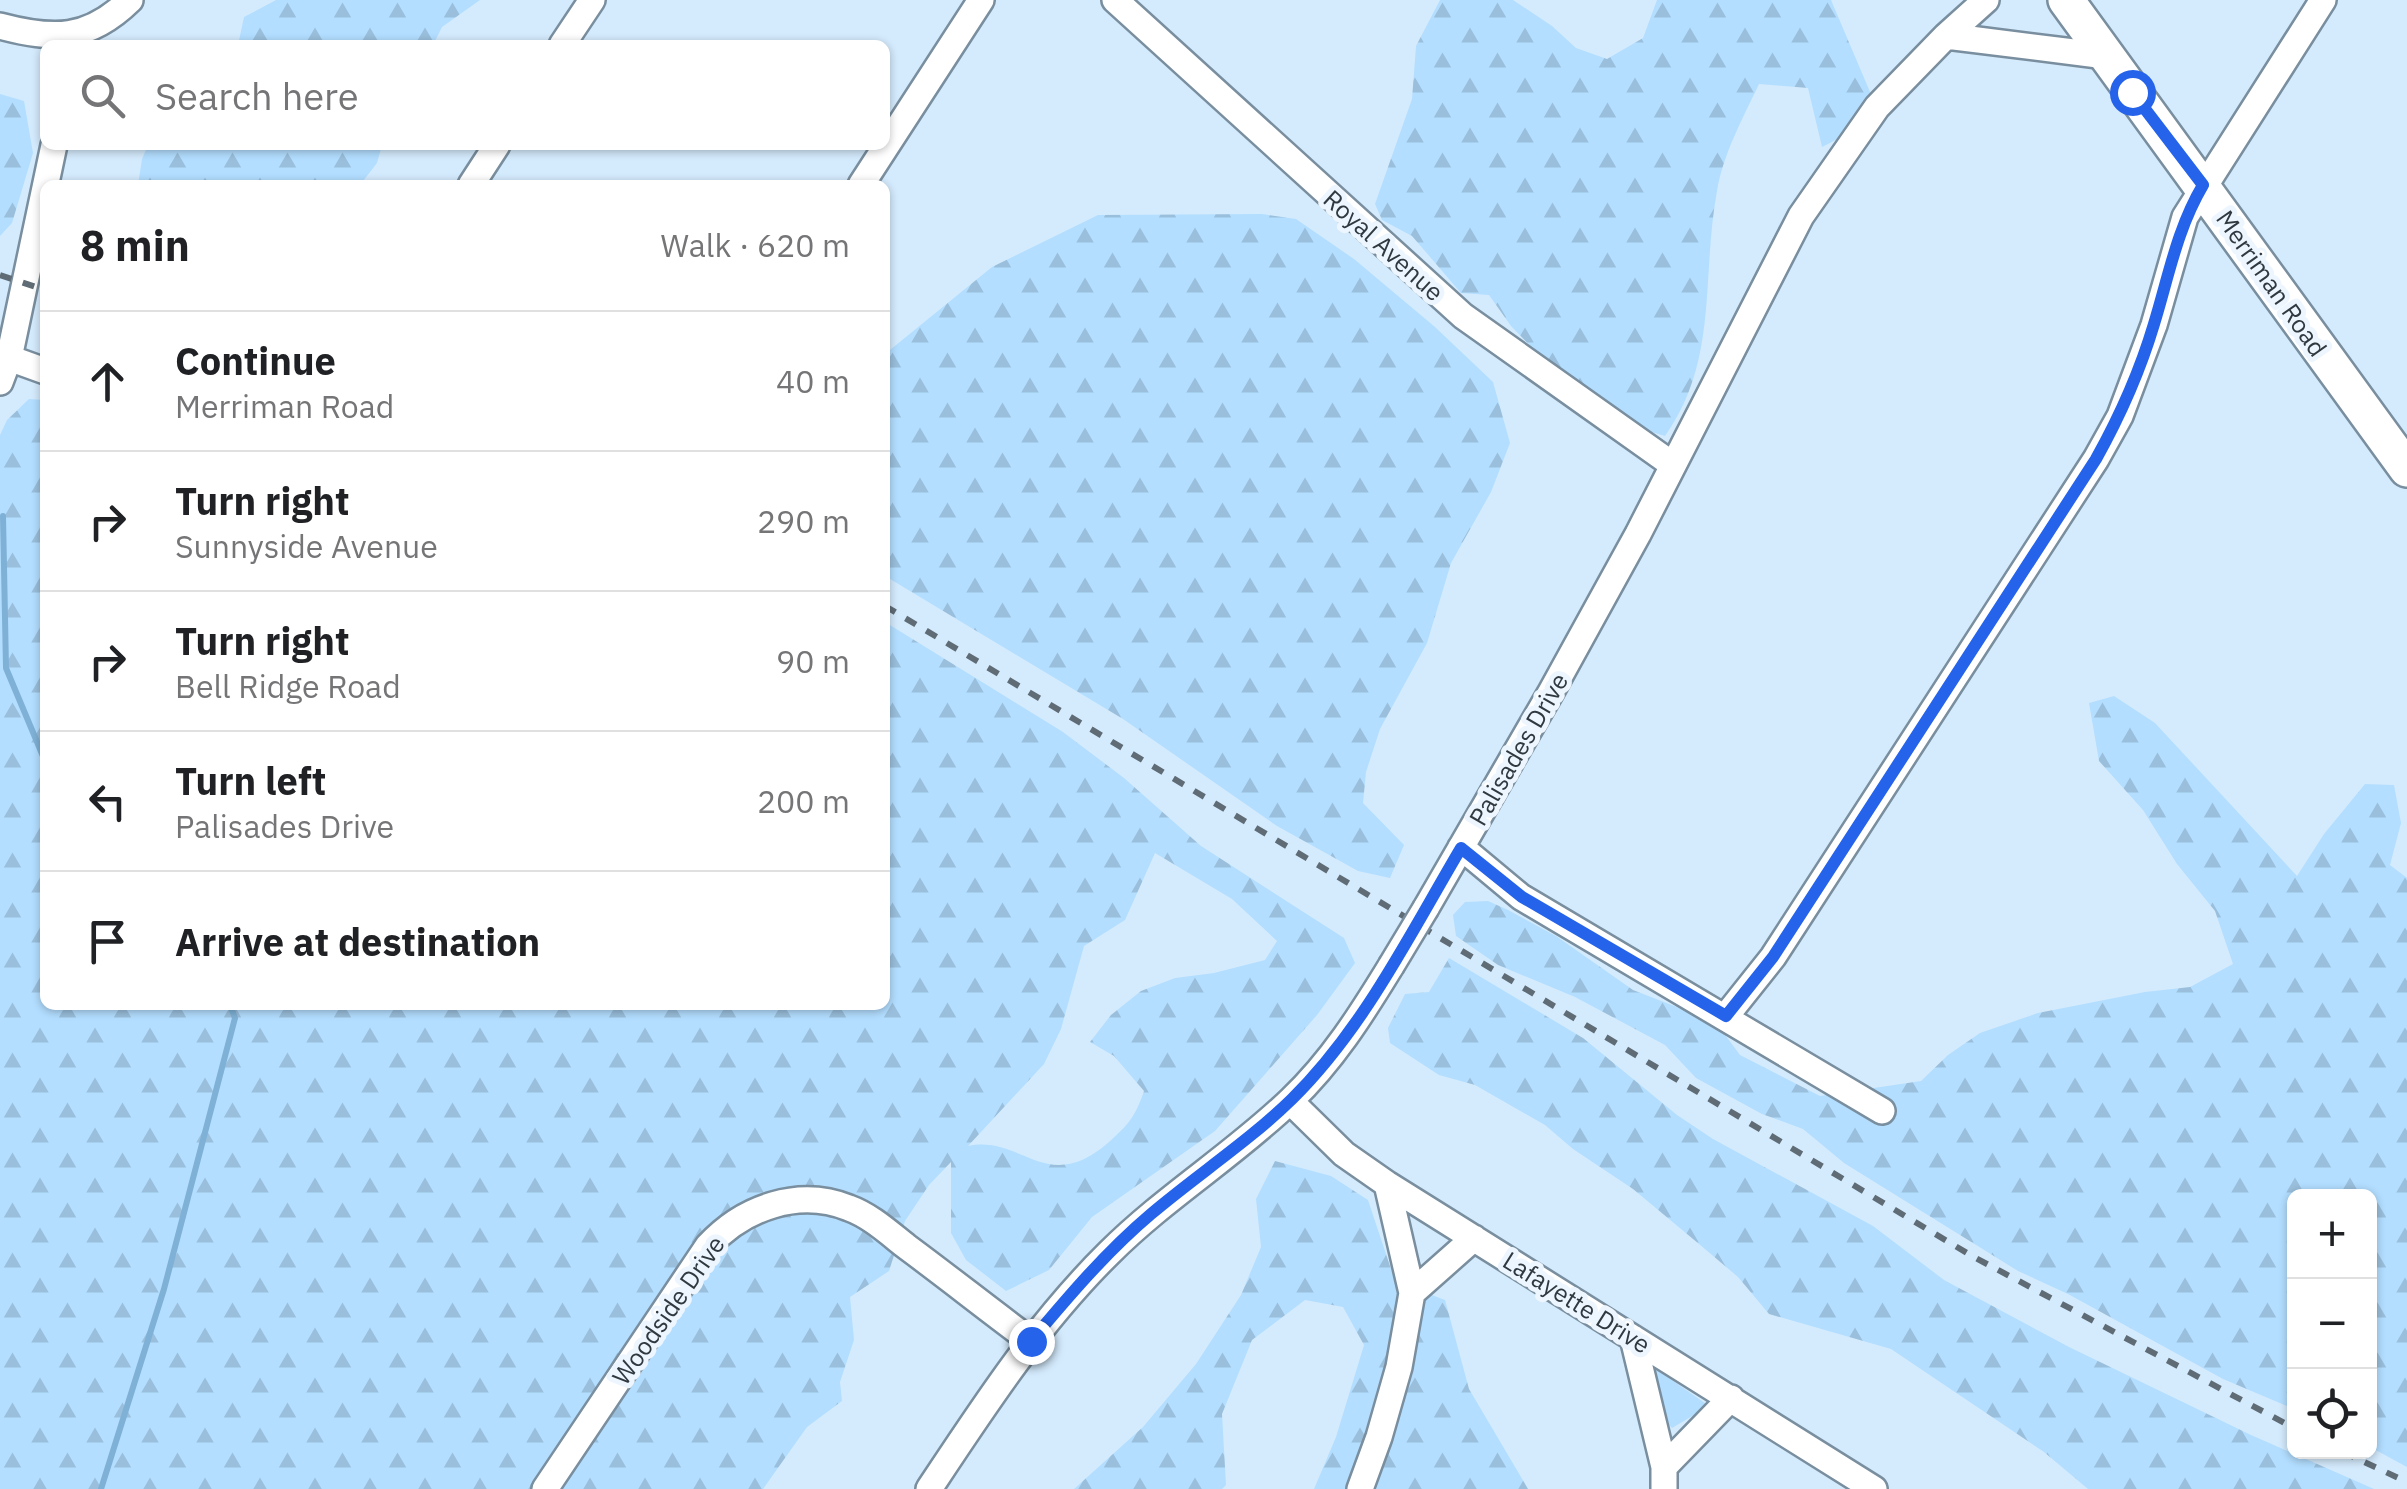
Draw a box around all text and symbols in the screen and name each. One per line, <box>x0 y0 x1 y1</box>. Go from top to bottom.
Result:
search box <box>40 40 890 150</box>
icon: search <box>75 68 130 123</box>
route start <box>2110 70 2156 116</box>
text: Search here <box>155 71 359 120</box>
street label: Royal Avenue <box>1317 182 1451 308</box>
street label: Merriman Road <box>2209 203 2335 363</box>
text: 8 min <box>80 218 190 273</box>
text: Walk · 620 m <box>661 224 850 266</box>
text: Continue <box>175 336 336 385</box>
icon: ahead <box>80 354 135 409</box>
text: 40 m <box>776 360 850 402</box>
text: Merriman Road <box>175 385 394 427</box>
text: Turn right <box>175 476 350 525</box>
icon: right <box>80 494 135 549</box>
text: 290 m <box>757 500 850 542</box>
text: Sunnyside Avenue <box>175 525 438 567</box>
text: Turn right <box>175 616 350 665</box>
icon: right <box>80 634 135 689</box>
text: 90 m <box>776 640 850 682</box>
text: Bell Ridge Road <box>175 665 401 707</box>
street label: Palisades Drive <box>1461 667 1575 831</box>
text: Turn left <box>175 756 326 805</box>
icon: left <box>80 774 135 829</box>
text: 200 m <box>757 780 850 822</box>
text: Palisades Drive <box>175 805 394 847</box>
icon: arrive <box>80 914 135 969</box>
text: Arrive at destination <box>175 917 540 966</box>
map controls <box>2287 1189 2377 1459</box>
button: + <box>2287 1189 2377 1279</box>
street label: Woodside Drive <box>604 1229 732 1391</box>
street label: Lafayette Drive <box>1497 1243 1657 1361</box>
button: − <box>2287 1279 2377 1369</box>
route end <box>1009 1319 1055 1365</box>
button: locate <box>2287 1369 2377 1459</box>

